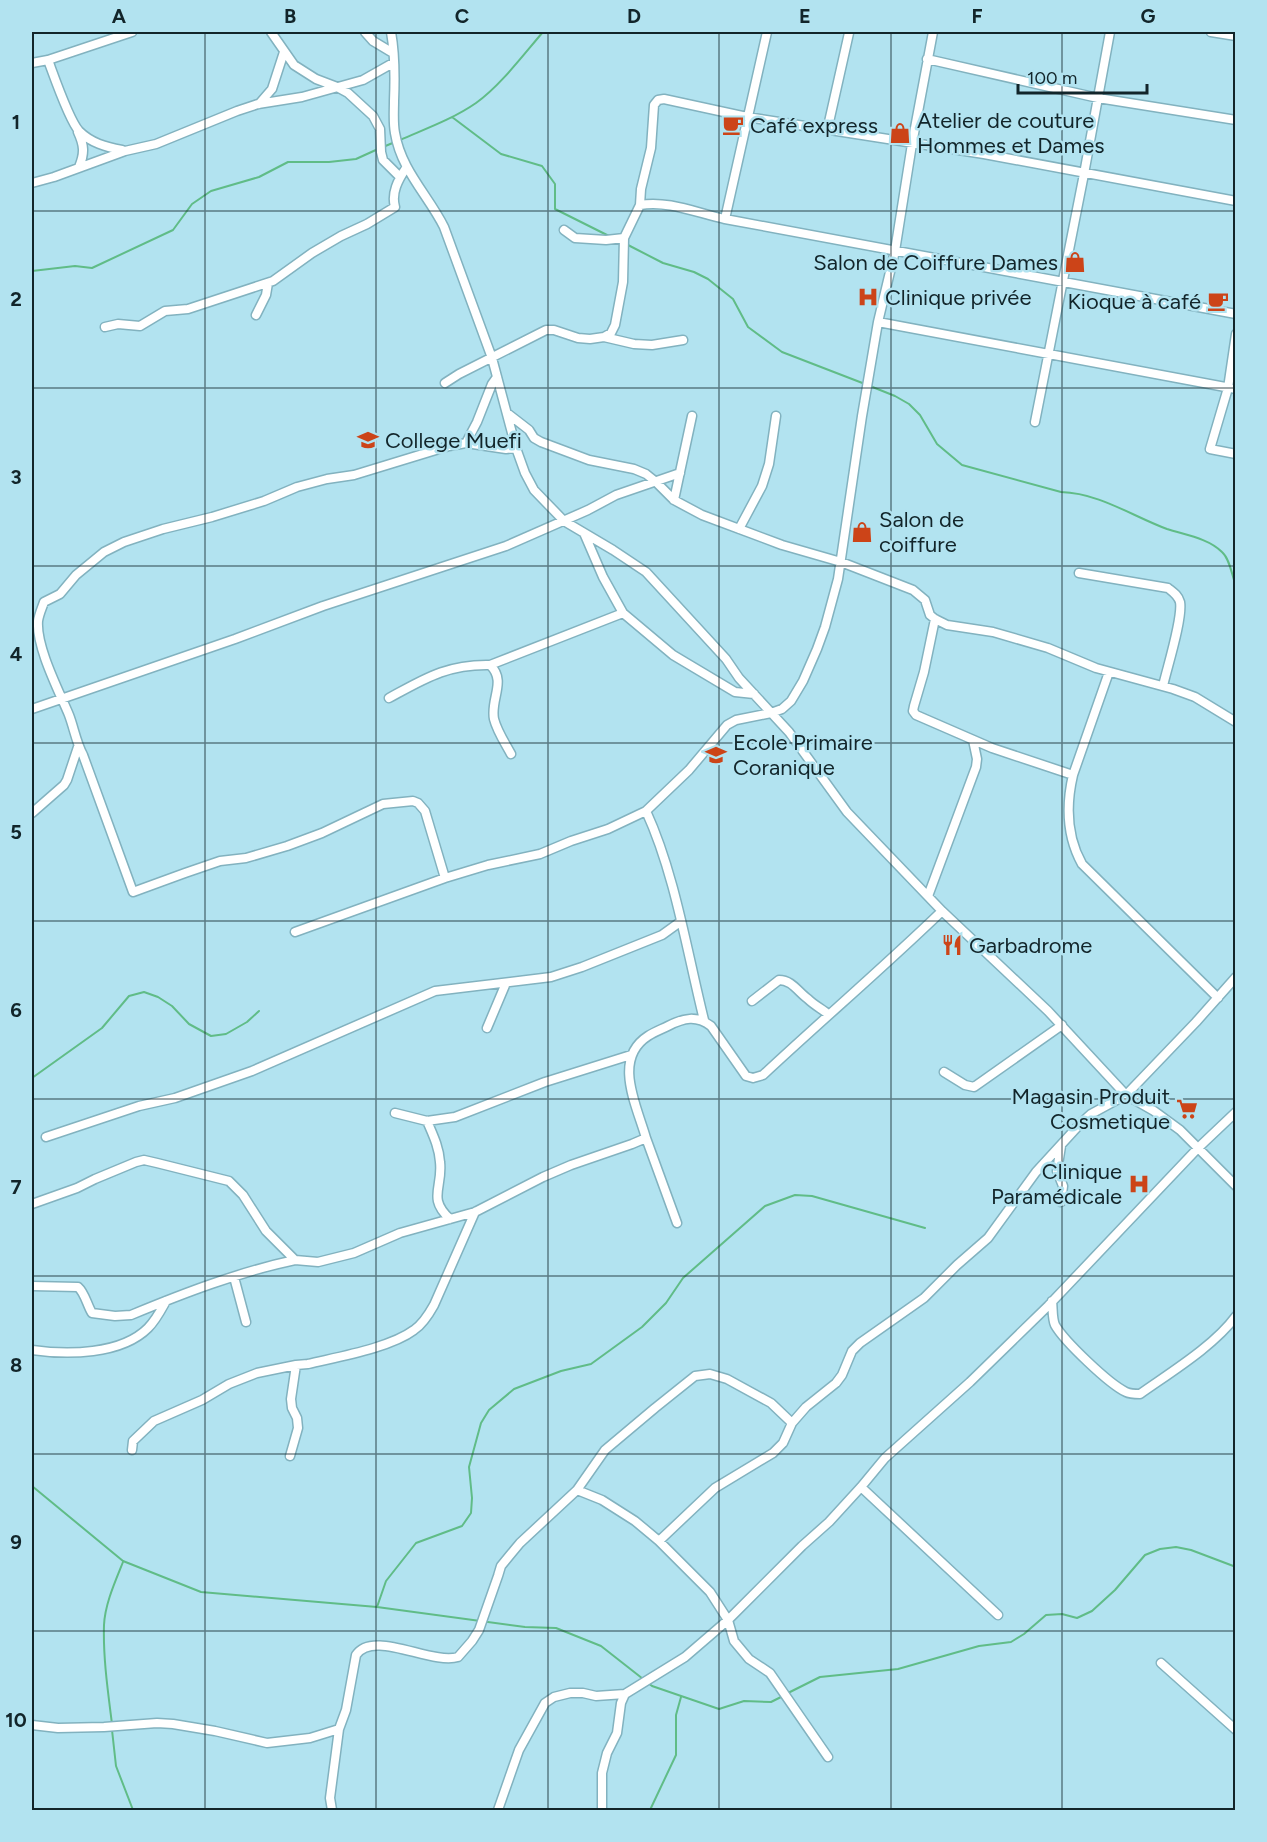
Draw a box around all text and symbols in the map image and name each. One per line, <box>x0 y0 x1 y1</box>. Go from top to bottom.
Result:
text: A <box>112 4 127 28</box>
text: B <box>284 4 296 28</box>
text: C <box>455 4 469 28</box>
text: D <box>627 4 641 28</box>
text: E <box>799 4 811 28</box>
text: F <box>971 4 983 28</box>
text: G <box>1141 4 1156 28</box>
scale bar <box>1018 57 1147 95</box>
text: 100 m <box>1027 67 1077 89</box>
place label: Atelier de couture Hommes et Dames <box>917 107 1105 159</box>
text: 1 <box>12 110 20 134</box>
place label: Café express <box>750 112 878 139</box>
cafe icon: Café express <box>721 113 745 137</box>
shop icon: Atelier de couture Hommes et Dames <box>888 121 912 145</box>
place label: Salon de Coiffure Dames <box>813 249 1058 276</box>
shop icon: Salon de Coiffure Dames <box>1063 250 1087 274</box>
place label: Clinique privée <box>885 284 1031 311</box>
hospital icon: Clinique privée <box>856 285 880 309</box>
text: 2 <box>10 287 22 311</box>
place label: Kioque à café <box>1067 288 1201 315</box>
cafe icon: Kioque à café <box>1206 289 1230 313</box>
place label: College Muefi <box>385 427 522 454</box>
school or university icon: College Muefi <box>356 428 380 452</box>
text: 3 <box>10 465 22 489</box>
place label: Salon de coiffure <box>879 506 964 558</box>
shop icon: Salon de coiffure <box>850 520 874 544</box>
text: 4 <box>10 642 23 666</box>
place label: Ecole Primaire Coranique <box>733 729 873 781</box>
school or university icon: Ecole Primaire Coranique <box>704 743 728 767</box>
text: 5 <box>10 820 22 844</box>
place label: Garbadrome <box>969 932 1092 959</box>
restaurant icon: Garbadrome <box>940 933 964 957</box>
text: 6 <box>10 998 22 1022</box>
place label: Magasin Produit Cosmetique <box>1012 1083 1170 1135</box>
supermarket icon: Magasin Produit Cosmetique <box>1175 1097 1199 1121</box>
place label: Clinique Paramédicale <box>991 1158 1122 1210</box>
hospital icon: Clinique Paramédicale <box>1127 1172 1151 1196</box>
text: 7 <box>10 1175 22 1199</box>
text: 8 <box>10 1353 22 1377</box>
text: 9 <box>10 1530 22 1554</box>
text: 10 <box>5 1708 27 1732</box>

